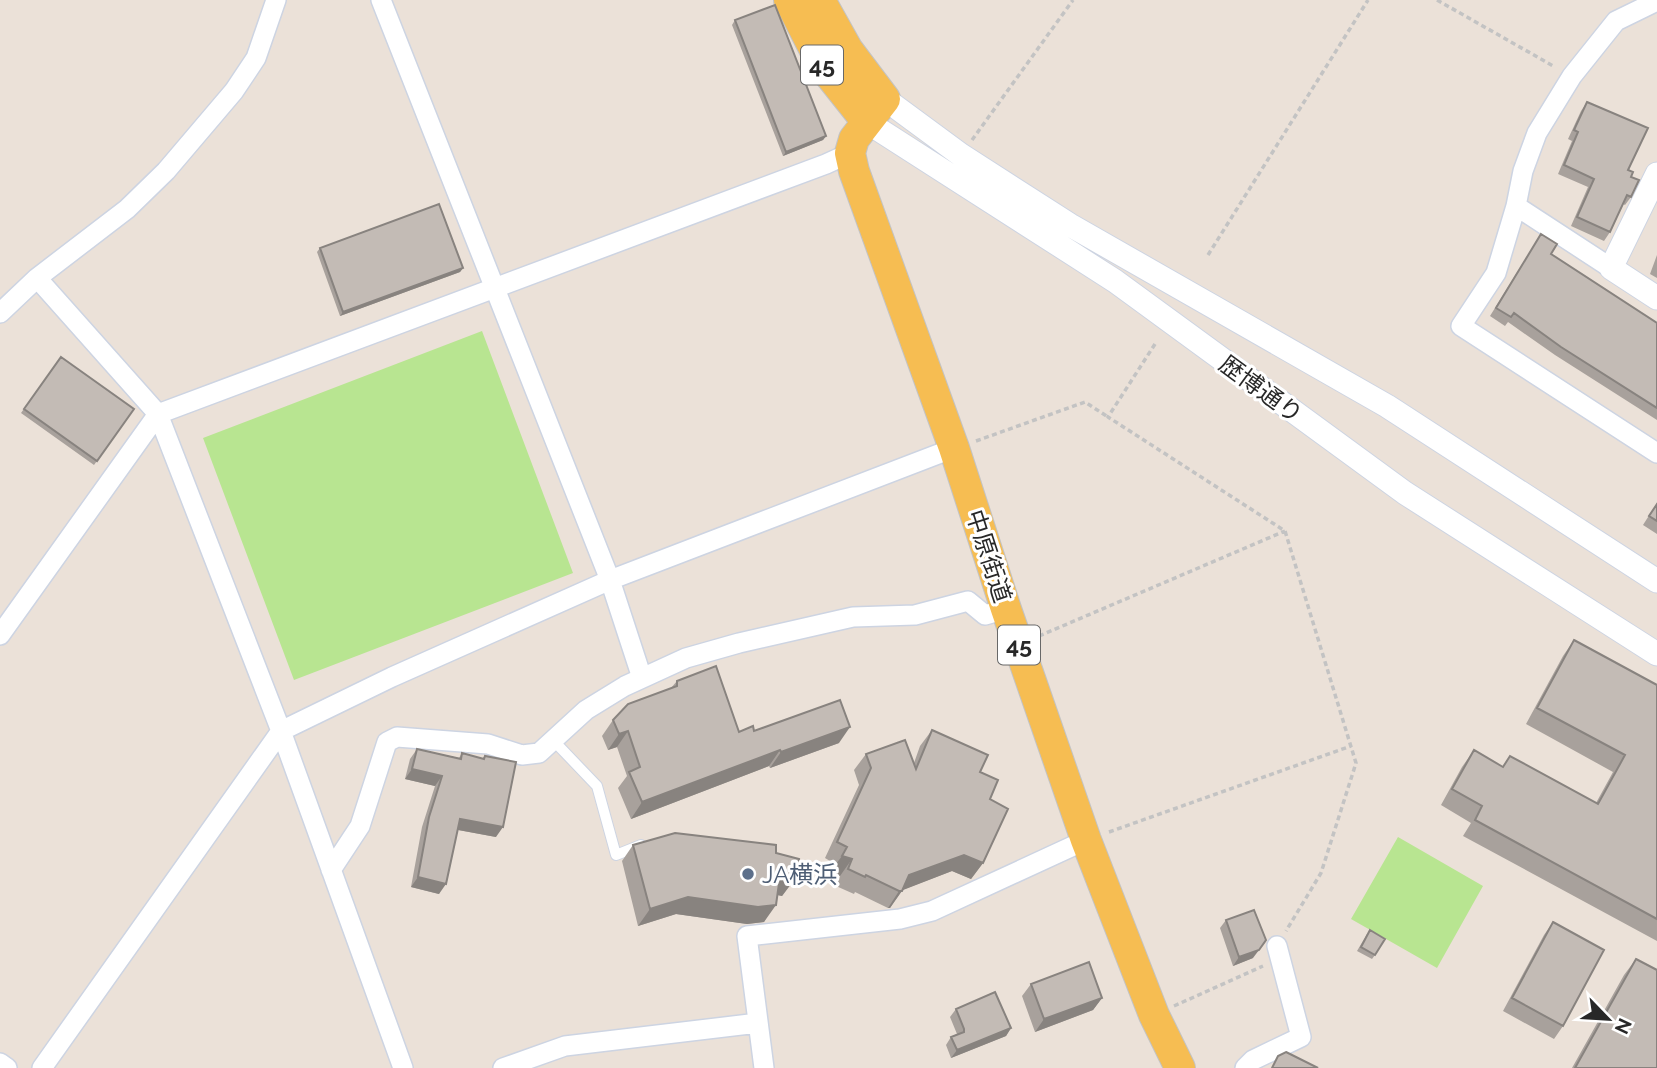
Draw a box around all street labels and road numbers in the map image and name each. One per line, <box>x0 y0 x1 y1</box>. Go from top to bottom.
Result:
road number: 45 <box>801 46 843 85</box>
street label: 歴博通り <box>1214 349 1308 429</box>
street label: 中原街道 <box>960 506 1018 606</box>
road number: 45 <box>998 625 1040 664</box>

